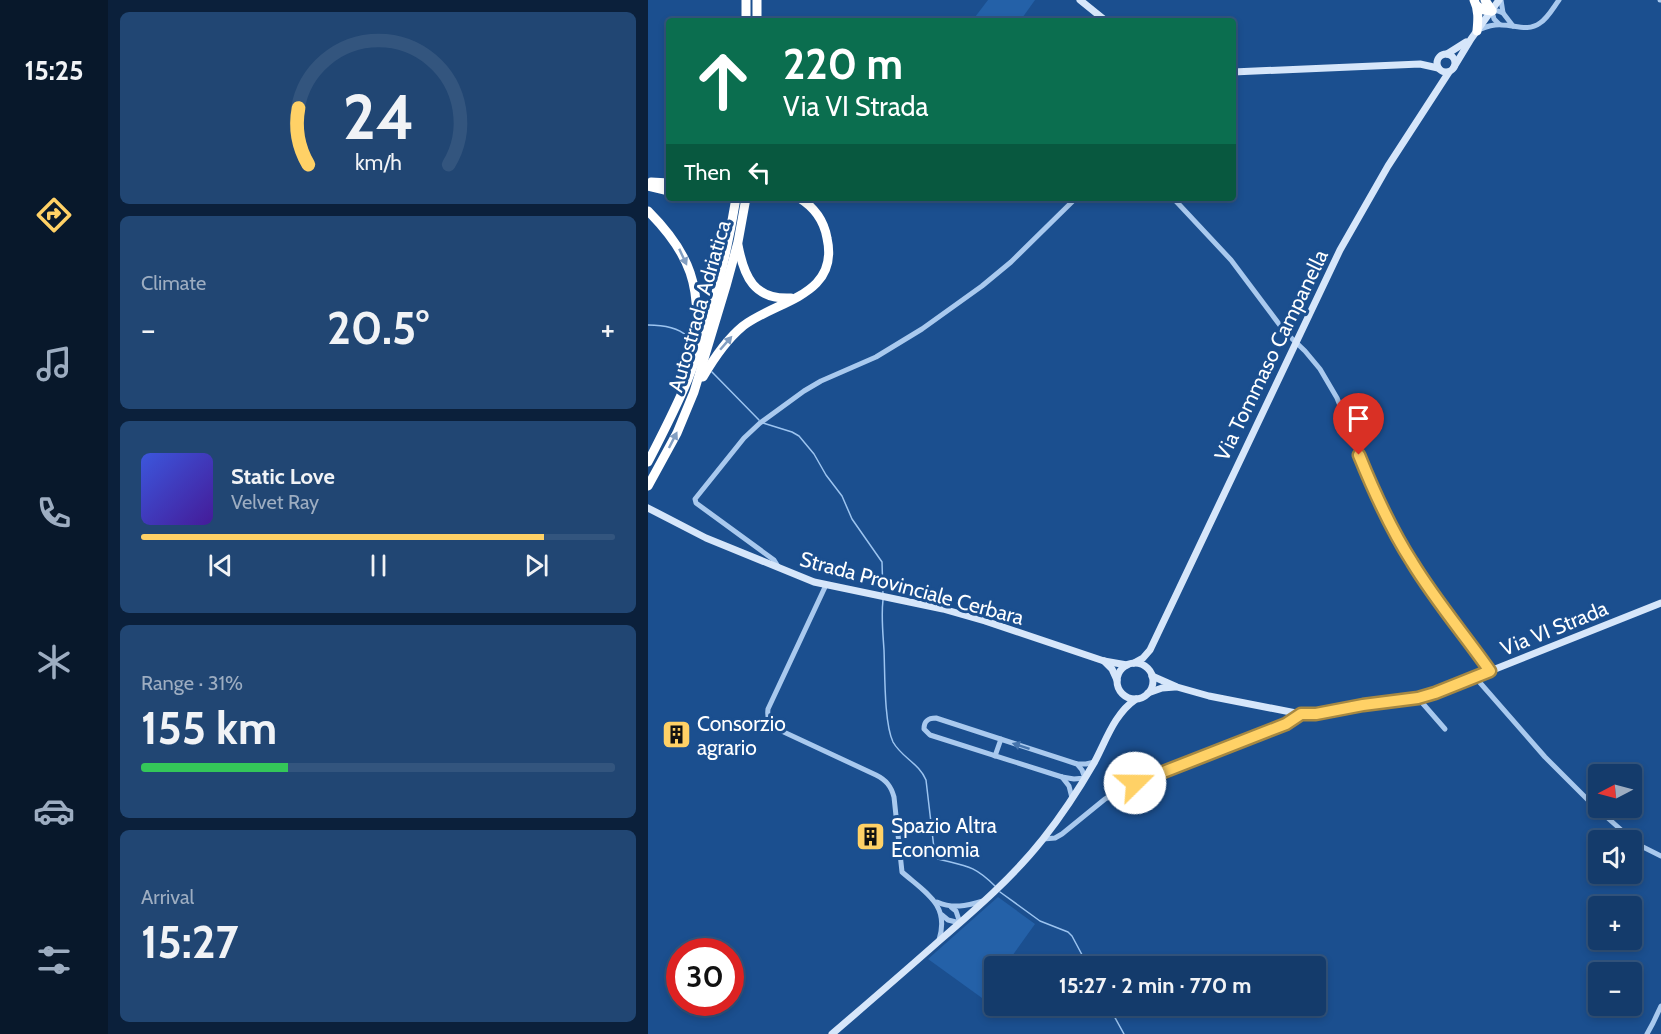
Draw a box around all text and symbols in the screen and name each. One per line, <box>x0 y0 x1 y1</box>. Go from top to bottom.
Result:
text: 220 m <box>783 38 903 90</box>
icon: ahead <box>684 42 762 120</box>
text: 15:25 <box>24 54 84 87</box>
text: 24 <box>342 79 414 155</box>
text: Via VI Strada <box>783 90 929 123</box>
text: km/h <box>355 150 401 176</box>
icon: left <box>743 156 776 189</box>
text: Then <box>684 159 731 186</box>
icon: directions <box>33 194 75 236</box>
street label: Autostrada Adriatica <box>663 217 735 395</box>
street label: Via Tommaso Campanella <box>1209 245 1333 465</box>
one-way arrow <box>679 249 688 266</box>
text: Climate <box>141 271 206 295</box>
text: 20.5° <box>327 301 429 355</box>
text: − <box>141 309 156 349</box>
text: + <box>600 309 615 349</box>
one-way arrow <box>719 336 732 351</box>
icon: music <box>33 343 75 385</box>
pin <box>1333 393 1384 455</box>
icon: arrive <box>1342 402 1375 435</box>
one-way arrow <box>668 431 678 448</box>
text: Static Love <box>231 463 335 490</box>
text: Velvet Ray <box>231 490 319 514</box>
icon: phone <box>33 492 75 534</box>
street label: Strada Provinciale Cerbara <box>797 546 1027 630</box>
icon: previous <box>204 549 237 582</box>
icon: pause <box>362 549 395 582</box>
icon: next <box>520 549 553 582</box>
street label: Via VI Strada <box>1497 595 1611 661</box>
icon: climate <box>33 641 75 683</box>
text: Range · 31% <box>141 671 243 695</box>
text: 155 km <box>141 701 277 755</box>
place label: Consorzio agrario <box>697 711 786 760</box>
building icon: Consorzio agrario <box>660 719 692 751</box>
one-way arrow <box>1012 741 1030 750</box>
position arrow <box>1103 751 1167 815</box>
north arrow <box>1588 764 1642 818</box>
map controls <box>1588 764 1642 1016</box>
icon: car <box>33 790 75 832</box>
place label: Spazio Altra Economia <box>891 813 997 862</box>
building icon: Spazio Altra Economia <box>854 821 886 853</box>
button: sound <box>1588 830 1642 884</box>
text: Arrival <box>141 885 194 909</box>
button: + <box>1588 896 1642 950</box>
text: 15:27 <box>141 915 239 969</box>
speed limit sign: 30 <box>666 938 744 1016</box>
icon: filters <box>33 939 75 981</box>
button: − <box>1588 962 1642 1016</box>
text: 15:27 · 2 min · 770 m <box>1059 972 1251 999</box>

